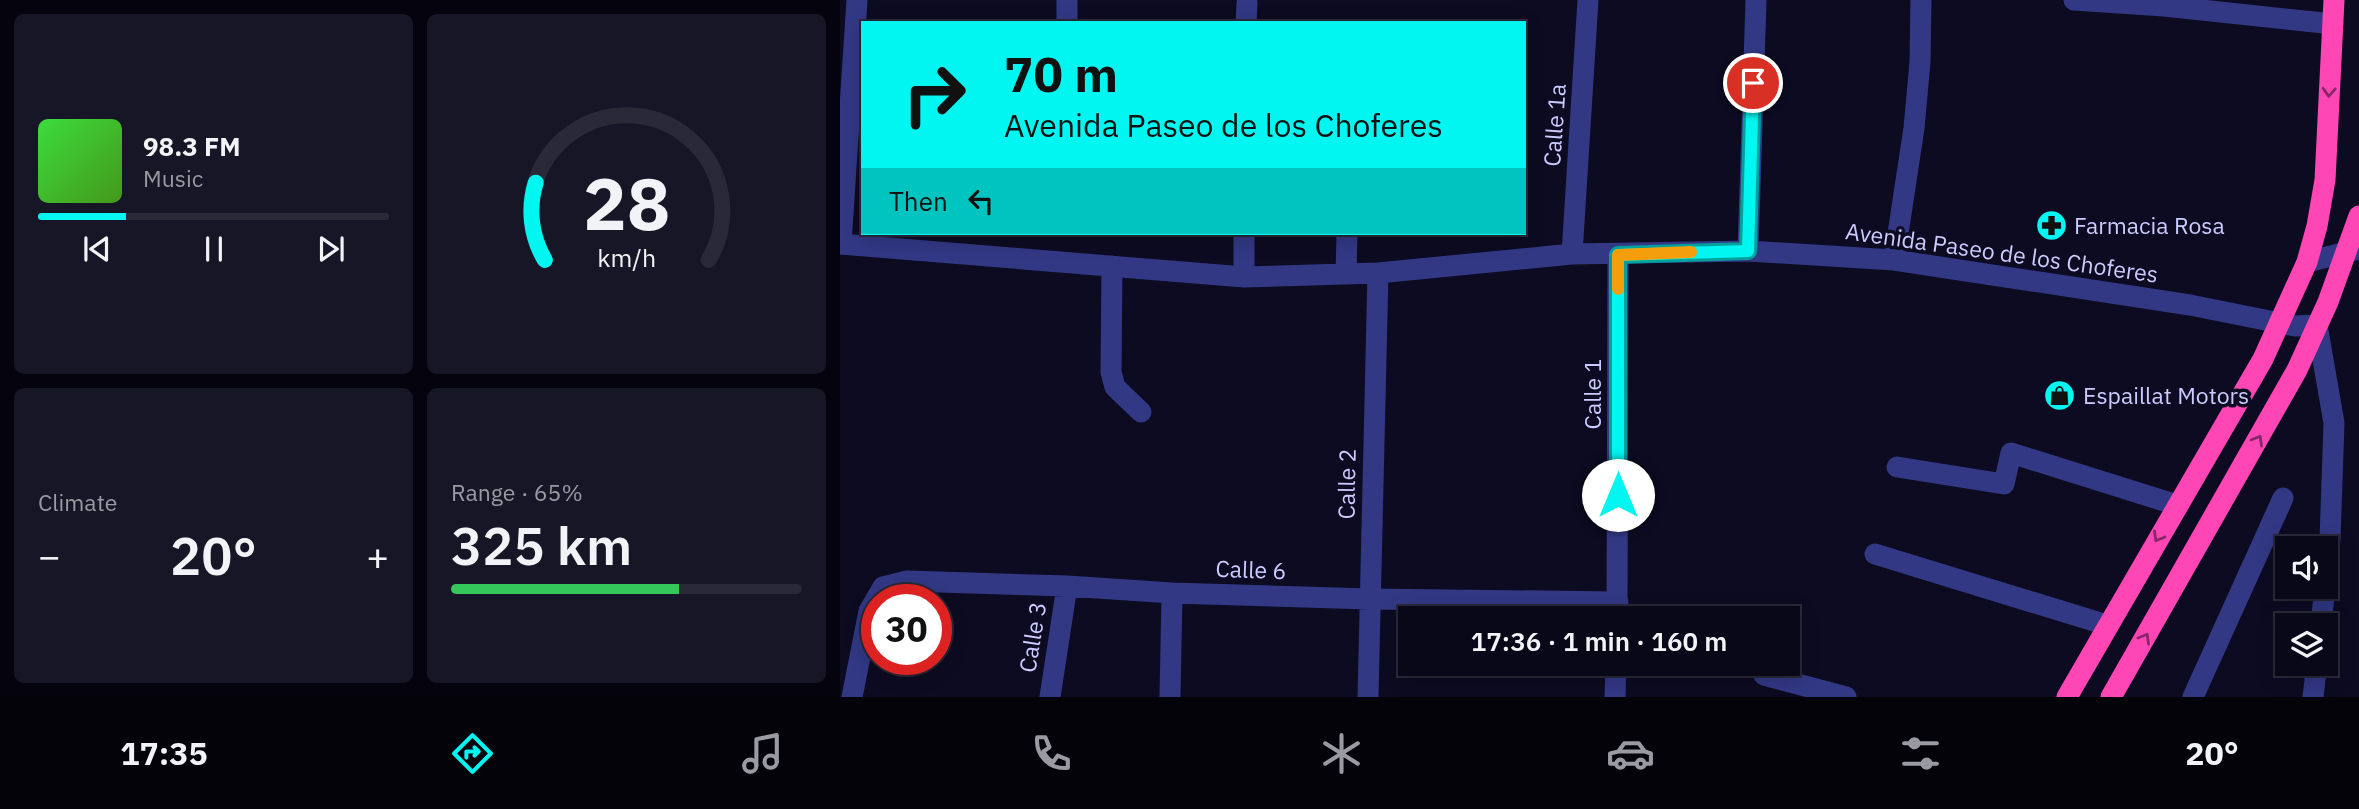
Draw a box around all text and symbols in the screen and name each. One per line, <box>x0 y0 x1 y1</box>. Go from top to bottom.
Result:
text: 70 m <box>1004 42 1118 105</box>
icon: right <box>889 49 980 140</box>
pin <box>1723 53 1783 113</box>
icon: arrive <box>1734 64 1772 102</box>
street label: Calle 1a <box>1536 83 1572 167</box>
one-way arrow <box>2322 87 2337 98</box>
text: Avenida Paseo de los Choferes <box>1004 104 1443 146</box>
text: 98.3 FM <box>143 129 241 163</box>
text: 28 <box>583 155 670 250</box>
text: Music <box>143 163 203 193</box>
icon: left <box>962 182 1000 220</box>
text: Then <box>889 184 948 218</box>
pharmacy icon: Farmacia Rosa <box>2034 208 2068 242</box>
place label: Farmacia Rosa <box>2074 210 2225 240</box>
street label: Avenida Paseo de los Choferes <box>1844 215 2160 289</box>
icon: previous <box>78 230 116 268</box>
icon: pause <box>195 230 233 268</box>
icon: next <box>312 230 350 268</box>
text: km/h <box>597 241 656 274</box>
street label: Calle 1 <box>1577 359 1607 429</box>
shop icon: Espaillat Motors <box>2043 378 2077 412</box>
place label: Espaillat Motors <box>2083 380 2249 410</box>
one-way arrow <box>2250 435 2263 447</box>
street label: Calle 2 <box>1330 448 1362 520</box>
position arrow <box>1581 458 1655 532</box>
text: Range · 65% <box>451 477 583 507</box>
text: Climate <box>38 487 117 517</box>
text: 325 km <box>451 512 632 579</box>
text: 20° <box>170 522 257 589</box>
one-way arrow <box>2153 530 2166 543</box>
text: − <box>38 531 61 580</box>
text: + <box>366 531 389 580</box>
map controls <box>2275 536 2338 676</box>
button: sound <box>2275 536 2338 599</box>
street label: Calle 6 <box>1215 553 1287 585</box>
speed limit sign: 30 <box>861 584 952 675</box>
street label: Calle 3 <box>1012 600 1052 674</box>
button: layers <box>2275 613 2338 676</box>
text: 17:36 · 1 min · 160 m <box>1471 624 1727 658</box>
one-way arrow <box>2137 632 2150 645</box>
icon: directions <box>448 729 497 778</box>
icon: music <box>738 729 787 778</box>
icon: phone <box>1027 729 1076 778</box>
icon: climate <box>1317 729 1366 778</box>
icon: car <box>1606 729 1655 778</box>
icon: filters <box>1896 729 1945 778</box>
text: 17:35 <box>120 732 208 774</box>
text: 20° <box>2185 732 2239 774</box>

